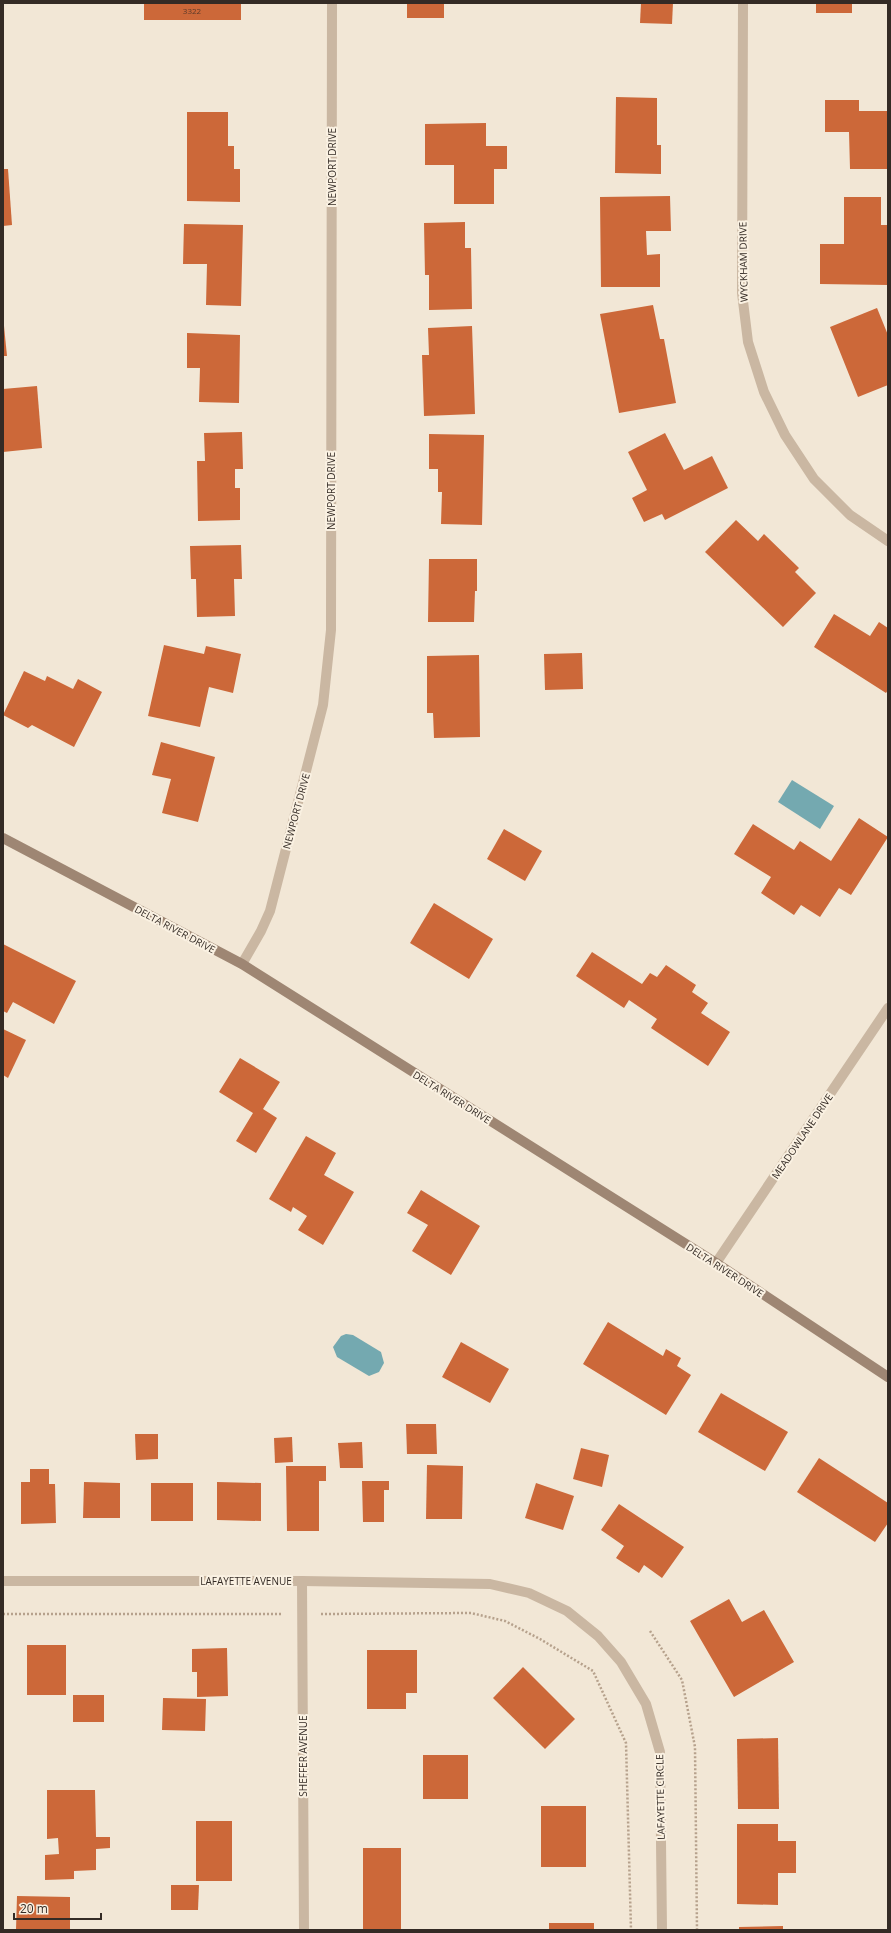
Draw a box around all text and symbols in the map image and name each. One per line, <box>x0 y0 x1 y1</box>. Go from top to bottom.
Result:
house number: 3322 <box>183 5 202 16</box>
street label: NEWPORT DRIVE <box>325 128 339 206</box>
street label: WYCKHAM DRIVE <box>735 222 751 302</box>
street label: NEWPORT DRIVE <box>324 452 338 530</box>
street label: NEWPORT DRIVE <box>279 771 313 851</box>
street label: DELTA RIVER DRIVE <box>132 902 218 956</box>
street label: DELTA RIVER DRIVE <box>410 1067 494 1127</box>
street label: MEADOWLANE DRIVE <box>768 1091 836 1181</box>
street label: DELTA RIVER DRIVE <box>684 1240 766 1300</box>
street label: LAFAYETTE AVENUE <box>200 1574 292 1588</box>
street label: SHEFFER AVENUE <box>296 1715 310 1797</box>
street label: LAFAYETTE CIRCLE <box>652 1754 668 1840</box>
scale bar <box>14 1895 101 1921</box>
text: 20 m <box>20 1900 48 1917</box>

